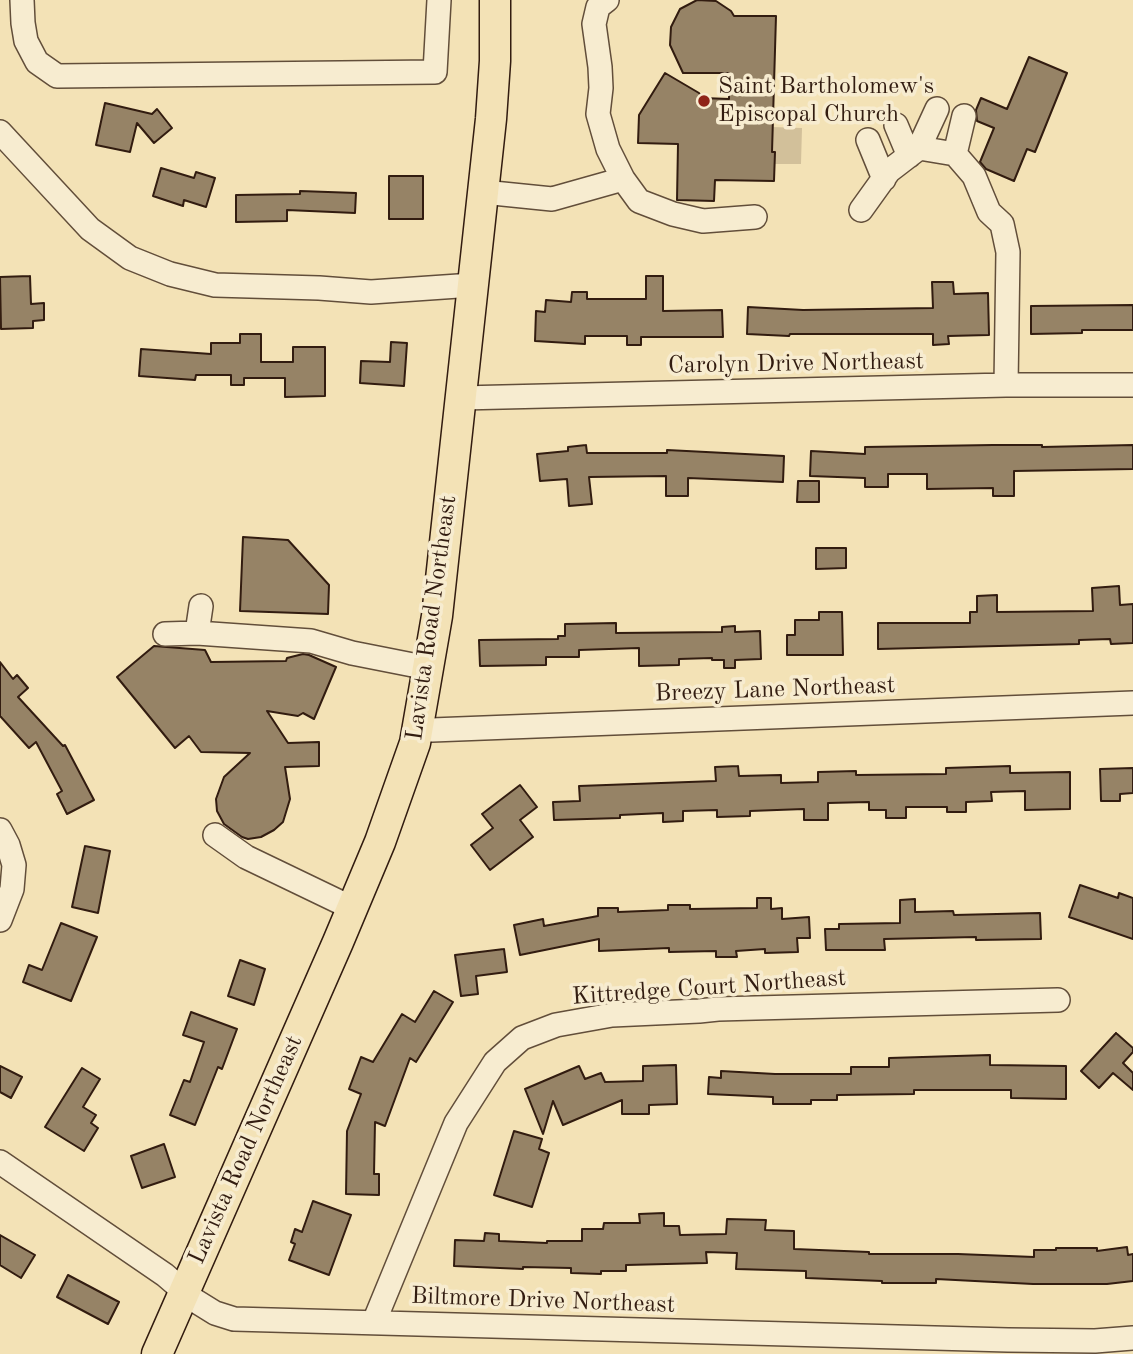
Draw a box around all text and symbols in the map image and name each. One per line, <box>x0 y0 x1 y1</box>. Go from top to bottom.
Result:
place label: Saint Bartholomew's Episcopal Church <box>718 73 934 129</box>
marker: Saint Bartholomew's Episcopal Church <box>696 93 712 109</box>
street label: Carolyn Drive Northeast <box>668 347 924 381</box>
street label: Lavista Road Northeast <box>401 494 463 742</box>
street label: Breezy Lane Northeast <box>654 671 896 709</box>
street label: Kittredge Court Northeast <box>571 964 847 1012</box>
street label: Lavista Road Northeast <box>183 1031 309 1269</box>
street label: Biltmore Drive Northeast <box>410 1282 676 1320</box>

